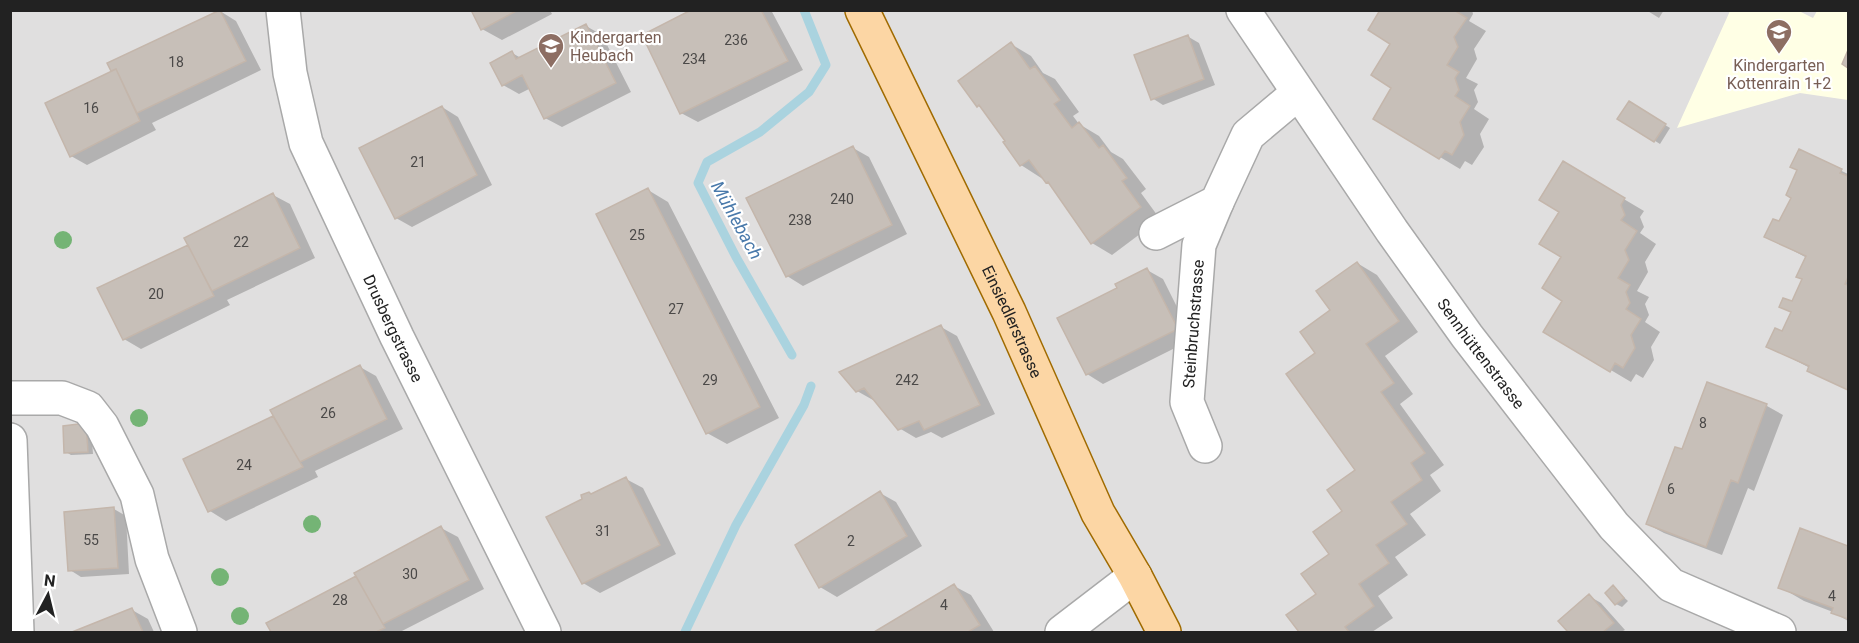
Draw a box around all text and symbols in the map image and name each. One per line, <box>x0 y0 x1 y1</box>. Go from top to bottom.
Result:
school or university icon: Kindergarten Kottenrain 1+2 <box>1764 17 1794 55</box>
place label: Kindergarten Heubach <box>570 28 662 65</box>
school or university icon: Kindergarten Heubach <box>536 31 566 69</box>
house number: 236 <box>724 32 748 48</box>
house number: 234 <box>682 51 706 67</box>
house number: 18 <box>168 54 184 70</box>
place label: Kindergarten Kottenrain 1+2 <box>1727 56 1831 93</box>
house number: 16 <box>83 100 99 116</box>
house number: 21 <box>410 154 426 170</box>
water label: Mühlebach <box>707 177 767 263</box>
house number: 240 <box>830 191 854 207</box>
house number: 238 <box>788 212 812 228</box>
house number: 25 <box>629 227 645 243</box>
house number: 22 <box>233 234 249 250</box>
street label: Steinbruchstrasse <box>1179 259 1207 389</box>
street label: Einsiedlerstrasse <box>978 262 1046 381</box>
street label: Drusbergstrasse <box>360 271 427 385</box>
house number: 20 <box>148 286 164 302</box>
street label: Sennhüttenstrasse <box>1434 294 1529 412</box>
house number: 27 <box>668 301 684 317</box>
house number: 29 <box>702 372 718 388</box>
house number: 242 <box>895 372 919 388</box>
house number: 26 <box>320 405 336 421</box>
house number: 8 <box>1699 415 1707 431</box>
house number: 24 <box>236 457 252 473</box>
house number: 6 <box>1667 481 1675 497</box>
house number: 31 <box>595 523 611 539</box>
house number: 55 <box>83 532 99 548</box>
house number: 2 <box>847 533 855 549</box>
north arrow <box>18 565 78 625</box>
house number: 30 <box>402 566 418 582</box>
text: N <box>43 570 57 591</box>
house number: 4 <box>1828 588 1836 604</box>
house number: 28 <box>332 592 348 608</box>
house number: 4 <box>940 597 948 613</box>

